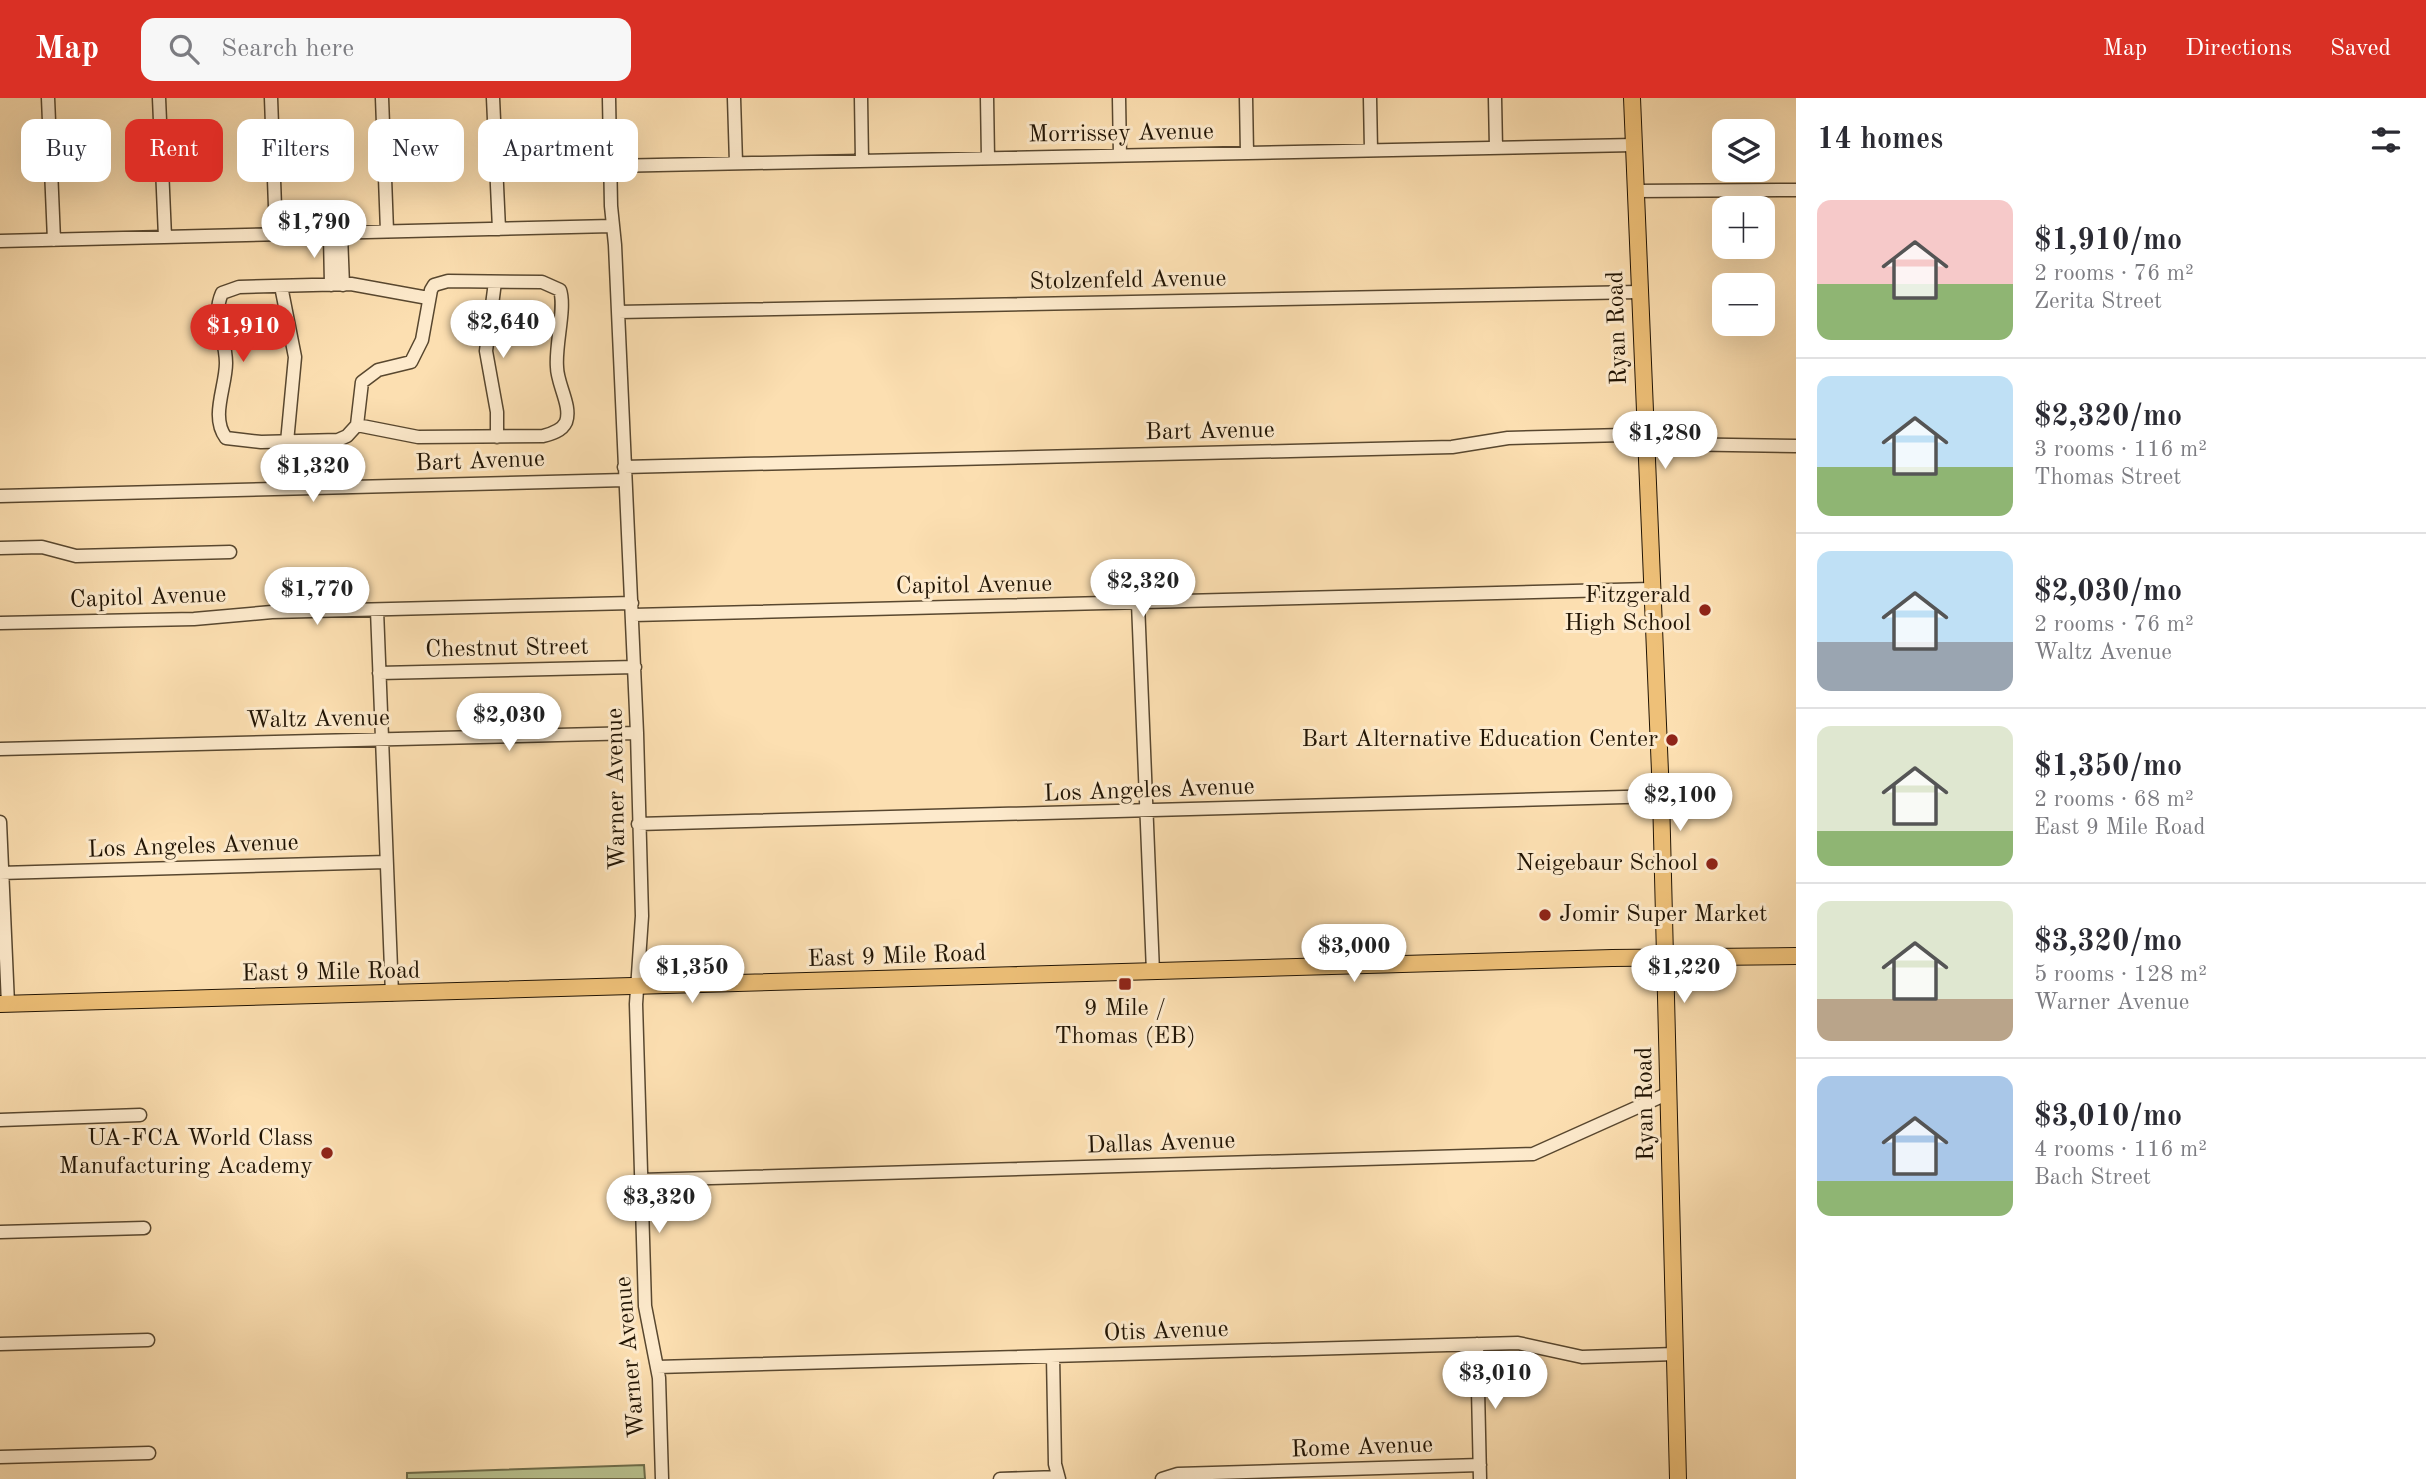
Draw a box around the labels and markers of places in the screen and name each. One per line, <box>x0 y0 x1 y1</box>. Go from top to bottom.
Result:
pin: $1,790 <box>257 200 371 260</box>
pin: $2,640 <box>446 300 560 360</box>
pin: $1,910 <box>186 304 300 364</box>
pin: $1,280 <box>1608 412 1722 471</box>
pin: $1,320 <box>256 444 370 504</box>
pin: $2,320 <box>1086 560 1200 619</box>
pin: $1,770 <box>260 568 374 627</box>
place label: Fitzgerald High School <box>1564 584 1691 636</box>
marker: Fitzgerald High School <box>1697 602 1713 618</box>
pin: $2,030 <box>452 694 566 753</box>
place label: Bart Alternative Education Center <box>1301 728 1658 752</box>
marker: Bart Alternative Education Center <box>1664 732 1680 748</box>
pin: $2,100 <box>1623 774 1737 833</box>
place label: Neigebaur School <box>1516 852 1698 876</box>
marker: Neigebaur School <box>1704 856 1720 872</box>
place label: Jomir Super Market <box>1559 903 1767 927</box>
marker: Jomir Super Market <box>1537 907 1553 923</box>
pin: $3,000 <box>1297 924 1411 984</box>
pin: $1,350 <box>635 946 749 1005</box>
pin: $1,220 <box>1627 946 1741 1005</box>
marker: 9 Mile / Thomas (EB) <box>1117 976 1133 992</box>
place label: 9 Mile / Thomas (EB) <box>1054 997 1196 1049</box>
place label: UA-FCA World Class Manufacturing Academy <box>59 1127 313 1179</box>
marker: UA-FCA World Class Manufacturing Academy <box>319 1145 335 1161</box>
pin: $3,320 <box>602 1176 716 1235</box>
pin: $3,010 <box>1438 1352 1552 1411</box>

